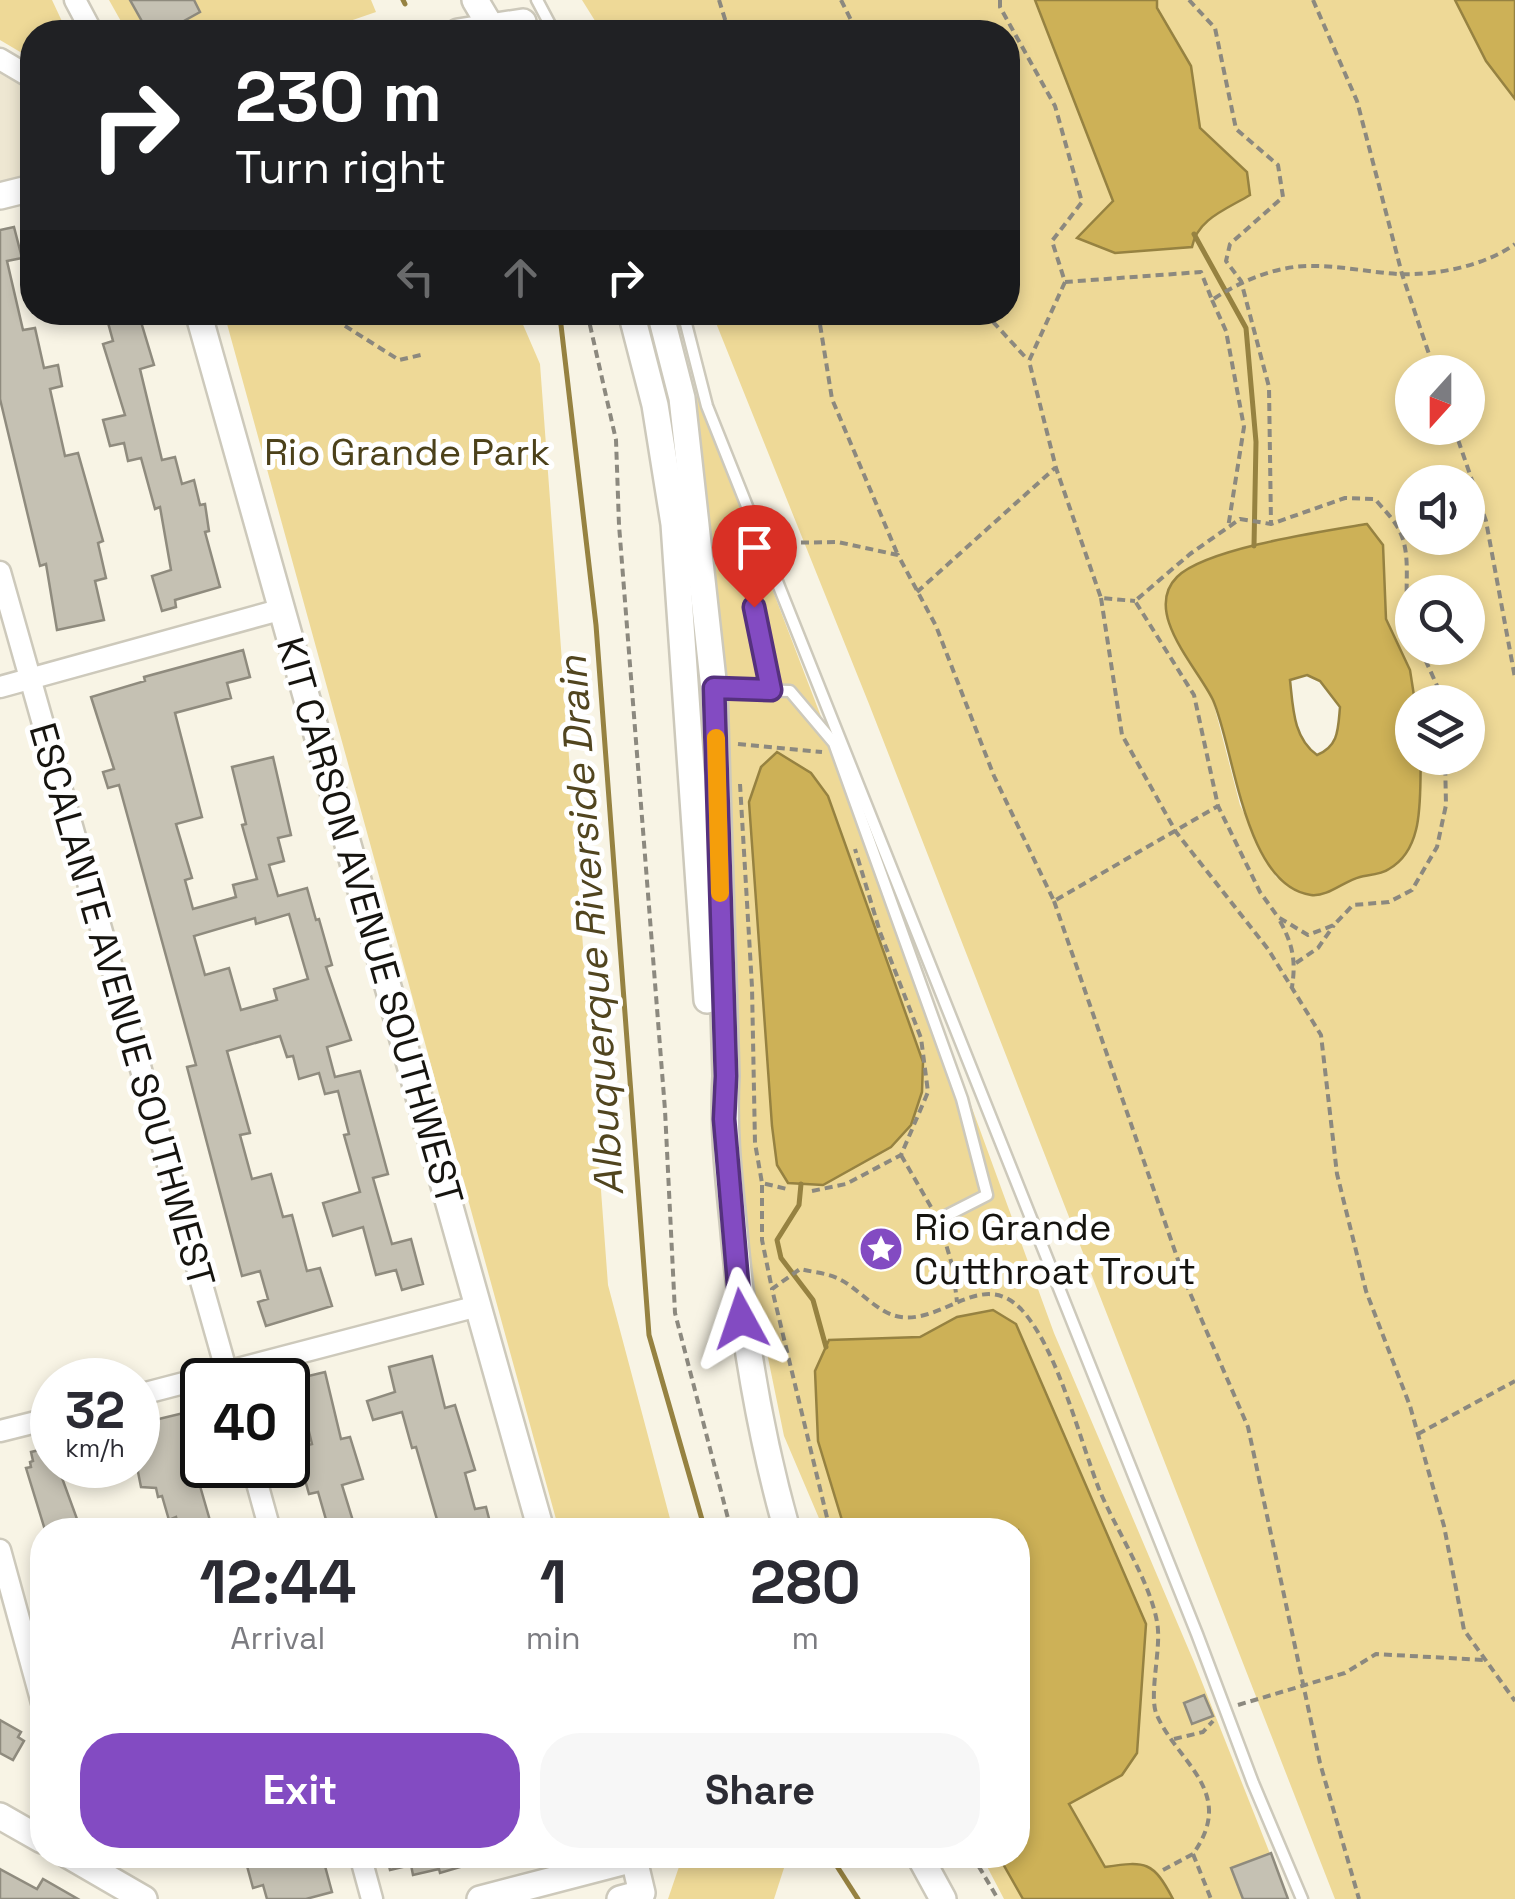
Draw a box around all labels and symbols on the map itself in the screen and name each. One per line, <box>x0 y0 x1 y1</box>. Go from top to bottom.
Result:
north arrow <box>1395 355 1485 445</box>
park label: Rio Grande Park <box>264 428 550 476</box>
pin <box>712 505 797 608</box>
street label: KIT CARSON AVENUE SOUTHWEST <box>266 632 474 1210</box>
water label: Albuquerque Riverside Drain <box>547 653 635 1197</box>
street label: ESCALANTE AVENUE SOUTHWEST <box>18 717 226 1293</box>
place label: Rio Grande Cutthroat Trout <box>914 1203 1196 1295</box>
place icon: Rio Grande Cutthroat Trout <box>858 1226 904 1272</box>
position arrow <box>689 1267 793 1371</box>
speed limit sign: 40 <box>180 1358 310 1488</box>

